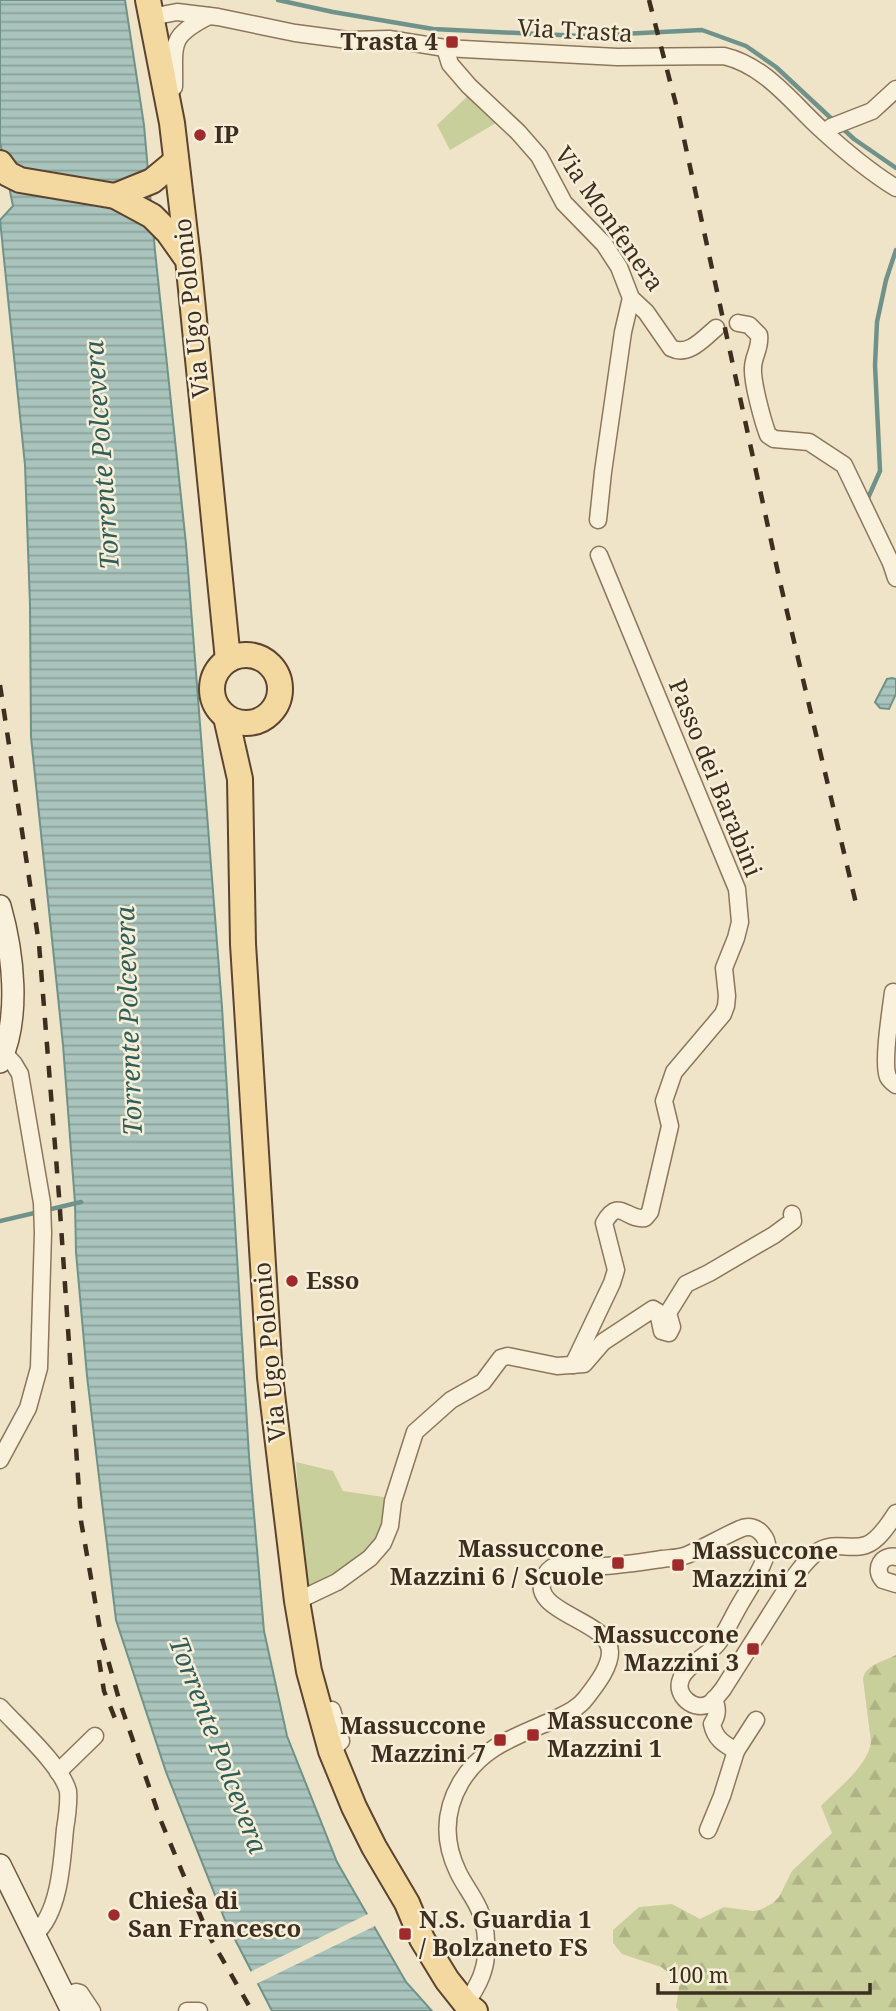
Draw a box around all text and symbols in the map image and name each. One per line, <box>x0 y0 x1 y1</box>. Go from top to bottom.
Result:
street label: Via Trasta <box>517 10 634 49</box>
place label: Trasta 4 <box>340 24 438 57</box>
marker: Trasta 4 <box>444 34 460 50</box>
place label: IP <box>214 117 239 150</box>
marker: IP <box>192 127 208 143</box>
street label: Via Monfenera <box>548 139 672 297</box>
street label: Via Ugo Polonio <box>165 217 216 400</box>
water label: Torrente Polcevera <box>75 339 127 571</box>
street label: Passo dei Barabini <box>662 674 771 881</box>
water label: Torrente Polcevera <box>106 906 150 1136</box>
street label: Via Ugo Polonio <box>244 1261 293 1443</box>
place label: Esso <box>306 1263 360 1296</box>
marker: Esso <box>284 1273 300 1289</box>
place label: Massuccone Mazzini 6 / Scuole <box>390 1531 604 1592</box>
place label: Massuccone Mazzini 2 <box>692 1533 838 1594</box>
marker: Massuccone Mazzini 6 / Scuole <box>610 1555 626 1571</box>
marker: Massuccone Mazzini 2 <box>670 1557 686 1573</box>
place label: Massuccone Mazzini 3 <box>593 1617 739 1678</box>
water label: Torrente Polcevera <box>161 1631 277 1858</box>
marker: Massuccone Mazzini 3 <box>745 1641 761 1657</box>
place label: Massuccone Mazzini 1 <box>547 1703 693 1764</box>
place label: Massuccone Mazzini 7 <box>340 1708 486 1769</box>
marker: Massuccone Mazzini 1 <box>525 1727 541 1743</box>
marker: Massuccone Mazzini 7 <box>492 1732 508 1748</box>
place label: Chiesa di San Francesco <box>128 1883 301 1944</box>
place label: N.S. Guardia 1 / Bolzaneto FS <box>419 1902 592 1963</box>
marker: Chiesa di San Francesco <box>106 1907 122 1923</box>
marker: N.S. Guardia 1 / Bolzaneto FS <box>397 1926 413 1942</box>
scale bar <box>658 1952 870 1996</box>
text: 100 m <box>668 1961 729 1989</box>

